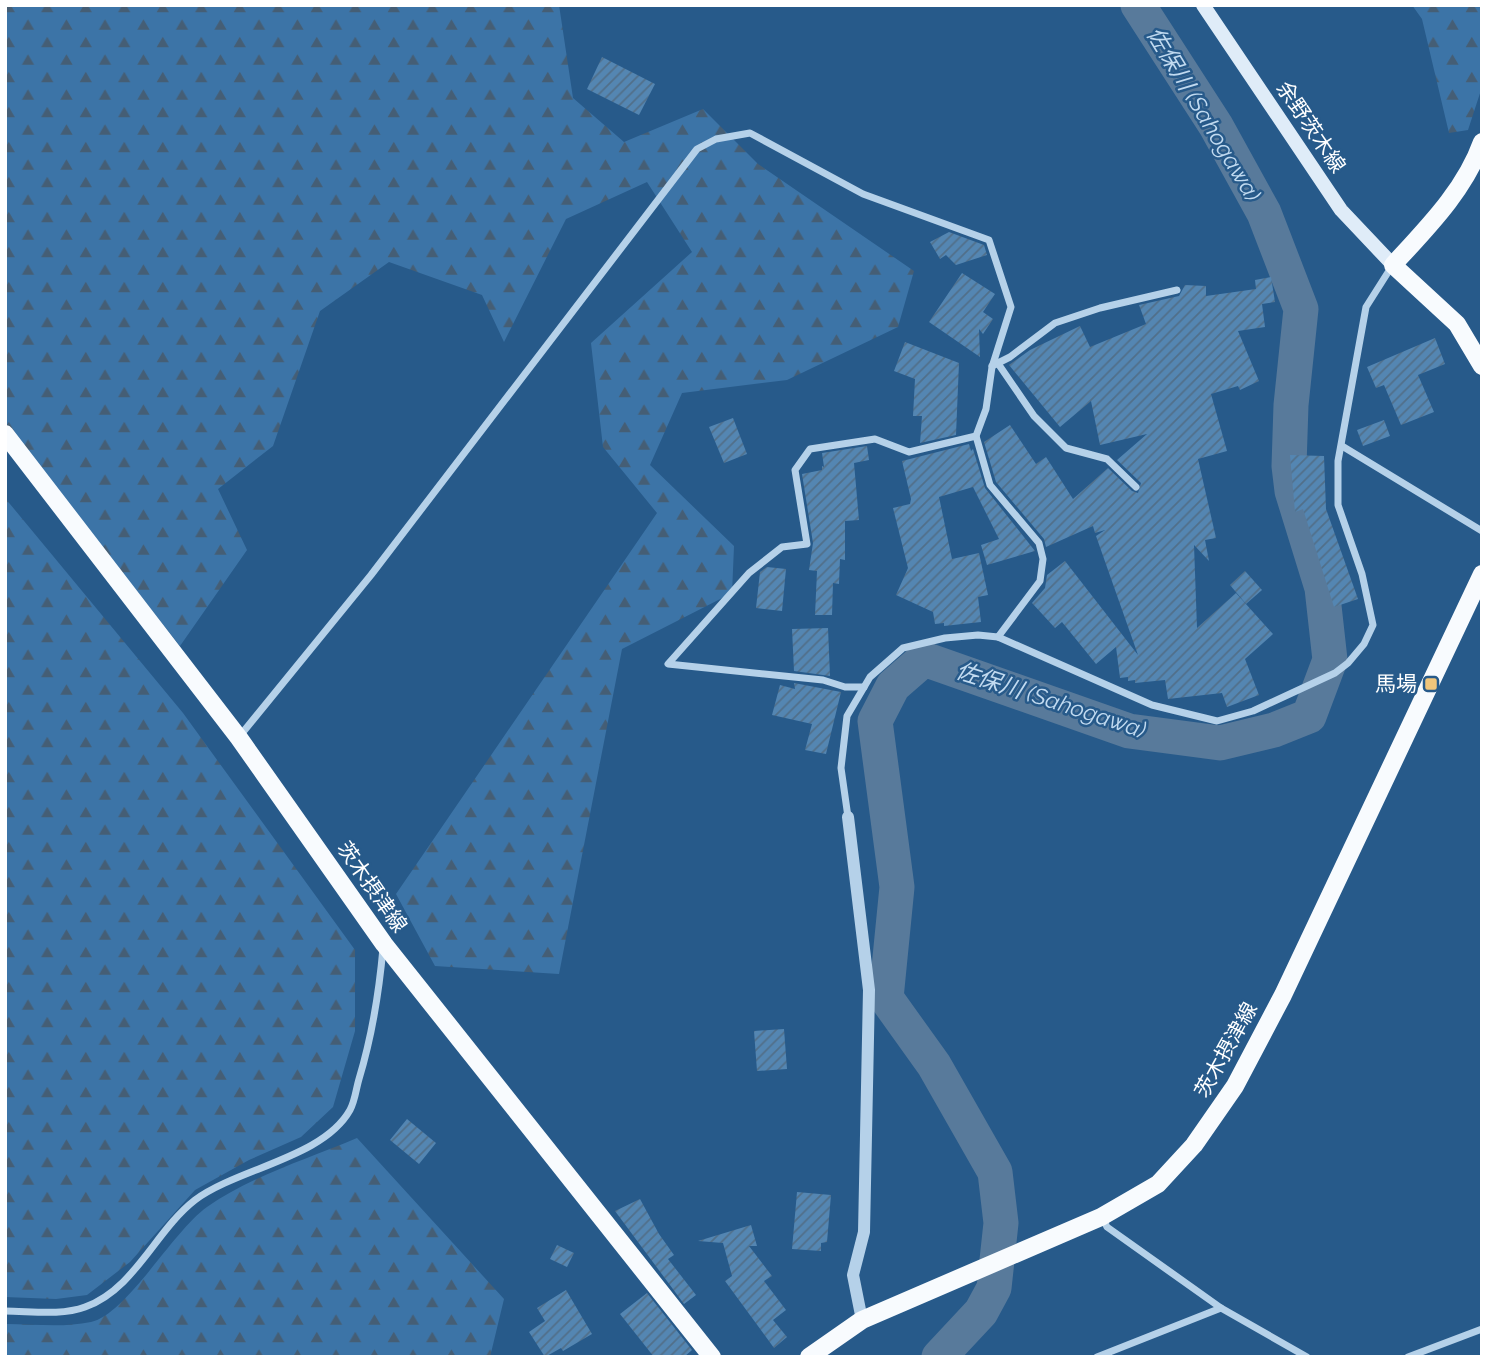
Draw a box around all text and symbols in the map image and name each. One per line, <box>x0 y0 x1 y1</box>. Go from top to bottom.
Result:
water label: 佐保川 (Sahogawa) <box>1142 22 1267 206</box>
street label: 余野茨木線 <box>1272 76 1351 177</box>
water label: 佐保川 (Sahogawa) <box>953 656 1150 743</box>
place label: 馬場 <box>1375 671 1417 696</box>
marker: 馬場 <box>1423 676 1439 692</box>
street label: 茨木摂津線 <box>332 837 413 937</box>
street label: 茨木摂津線 <box>1189 998 1262 1102</box>

